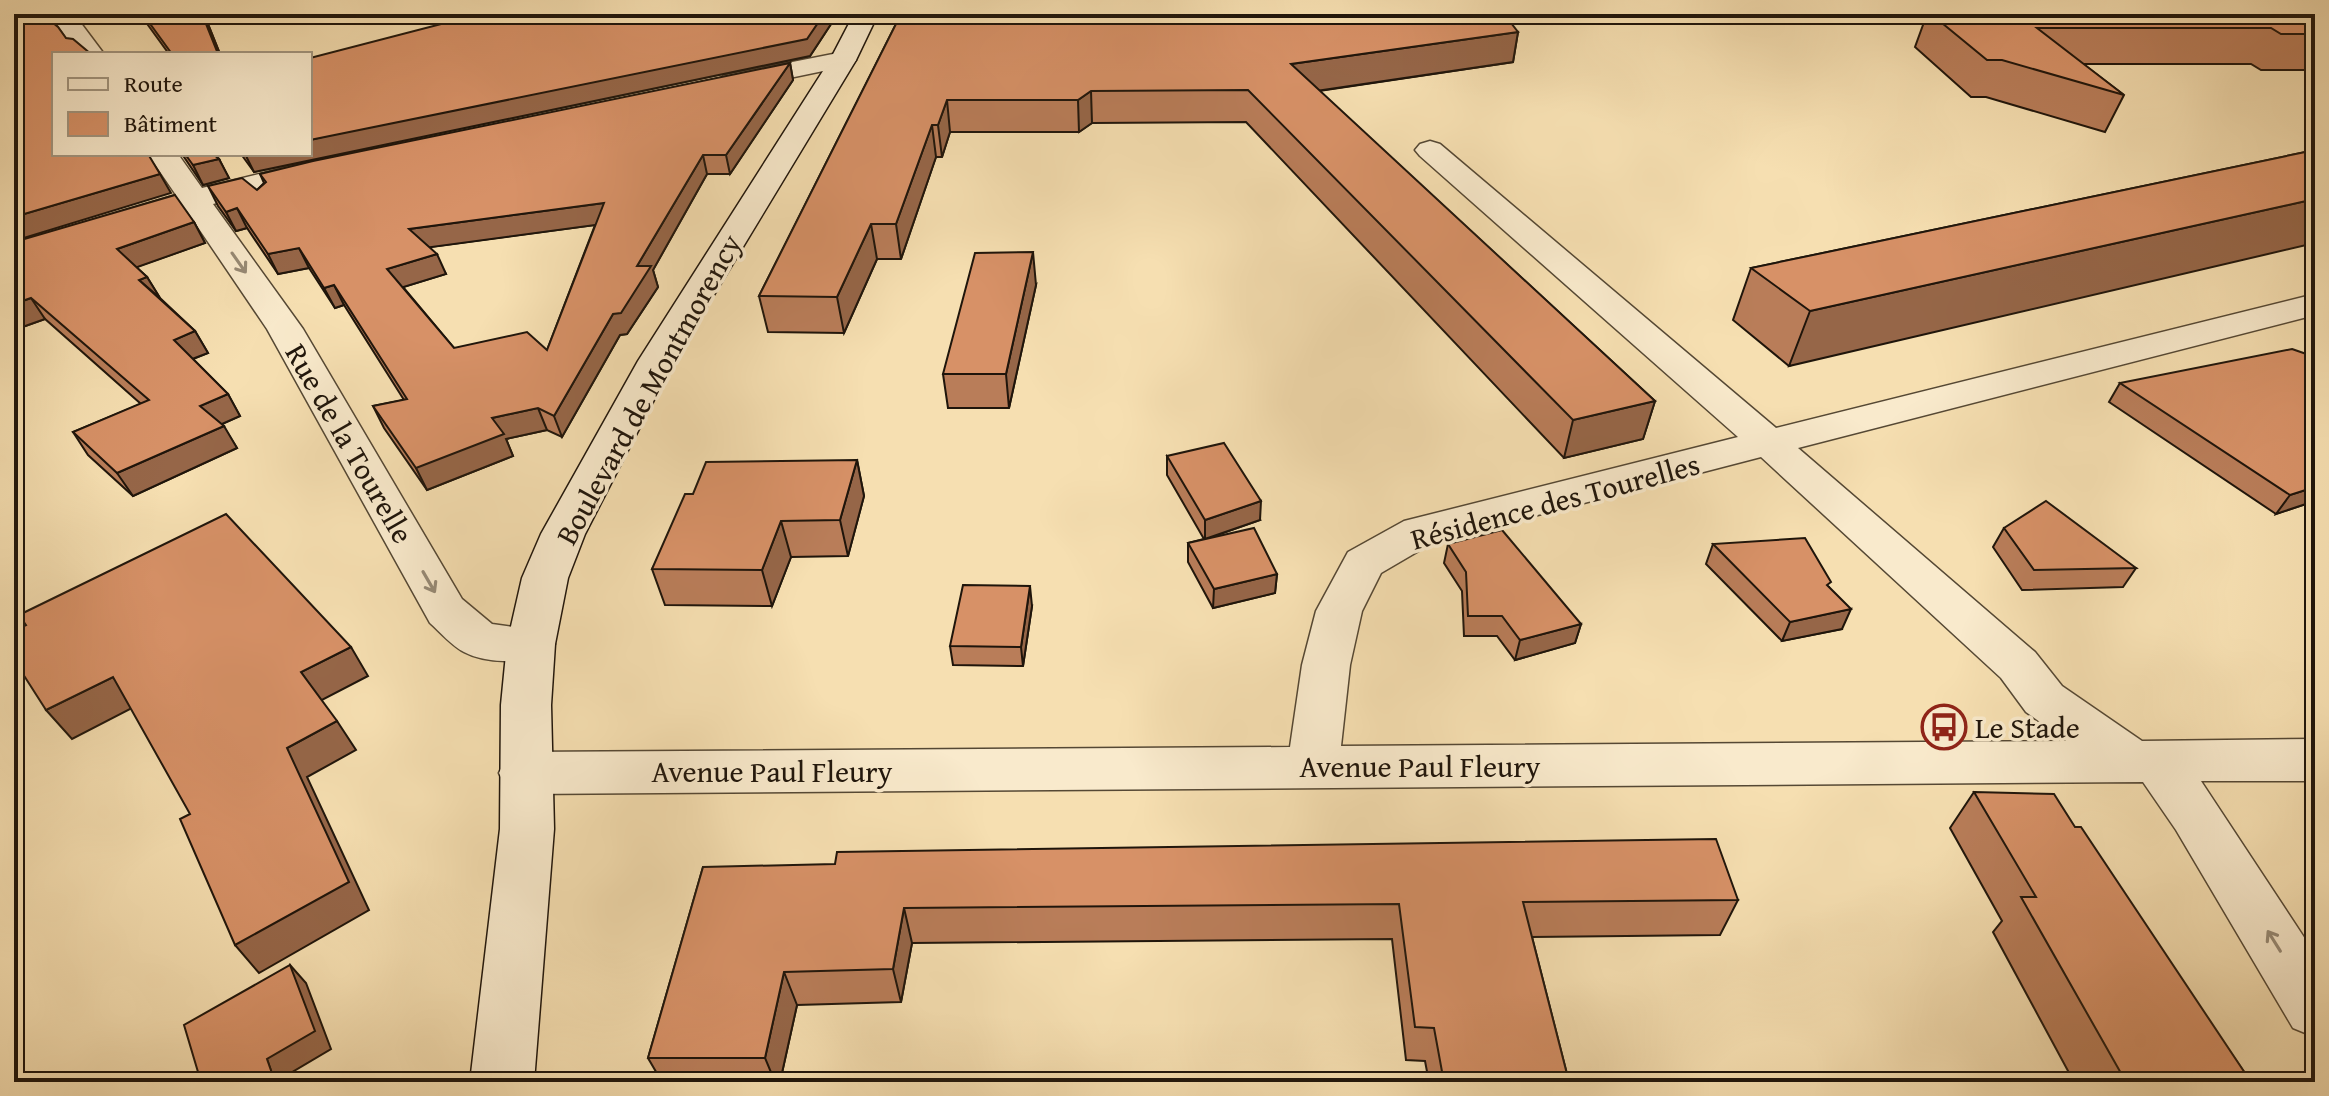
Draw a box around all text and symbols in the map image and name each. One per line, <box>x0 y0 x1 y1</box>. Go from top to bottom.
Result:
legend <box>52 52 312 156</box>
text: Route <box>124 66 183 101</box>
text: Bâtiment <box>124 106 218 141</box>
street label: Boulevard de Montmorency <box>544 226 752 552</box>
one-way arrow <box>231 252 247 274</box>
street label: Rue de la Tourelle <box>275 335 425 551</box>
street label: Résidence des Tourelles <box>1406 441 1704 561</box>
one-way arrow <box>422 570 438 593</box>
bus stop icon: Le Stade <box>1920 703 1968 751</box>
place label: Le Stade <box>1975 705 2080 749</box>
street label: Avenue Paul Fleury <box>1299 744 1541 788</box>
street label: Avenue Paul Fleury <box>651 749 893 793</box>
one-way arrow <box>2266 930 2282 953</box>

